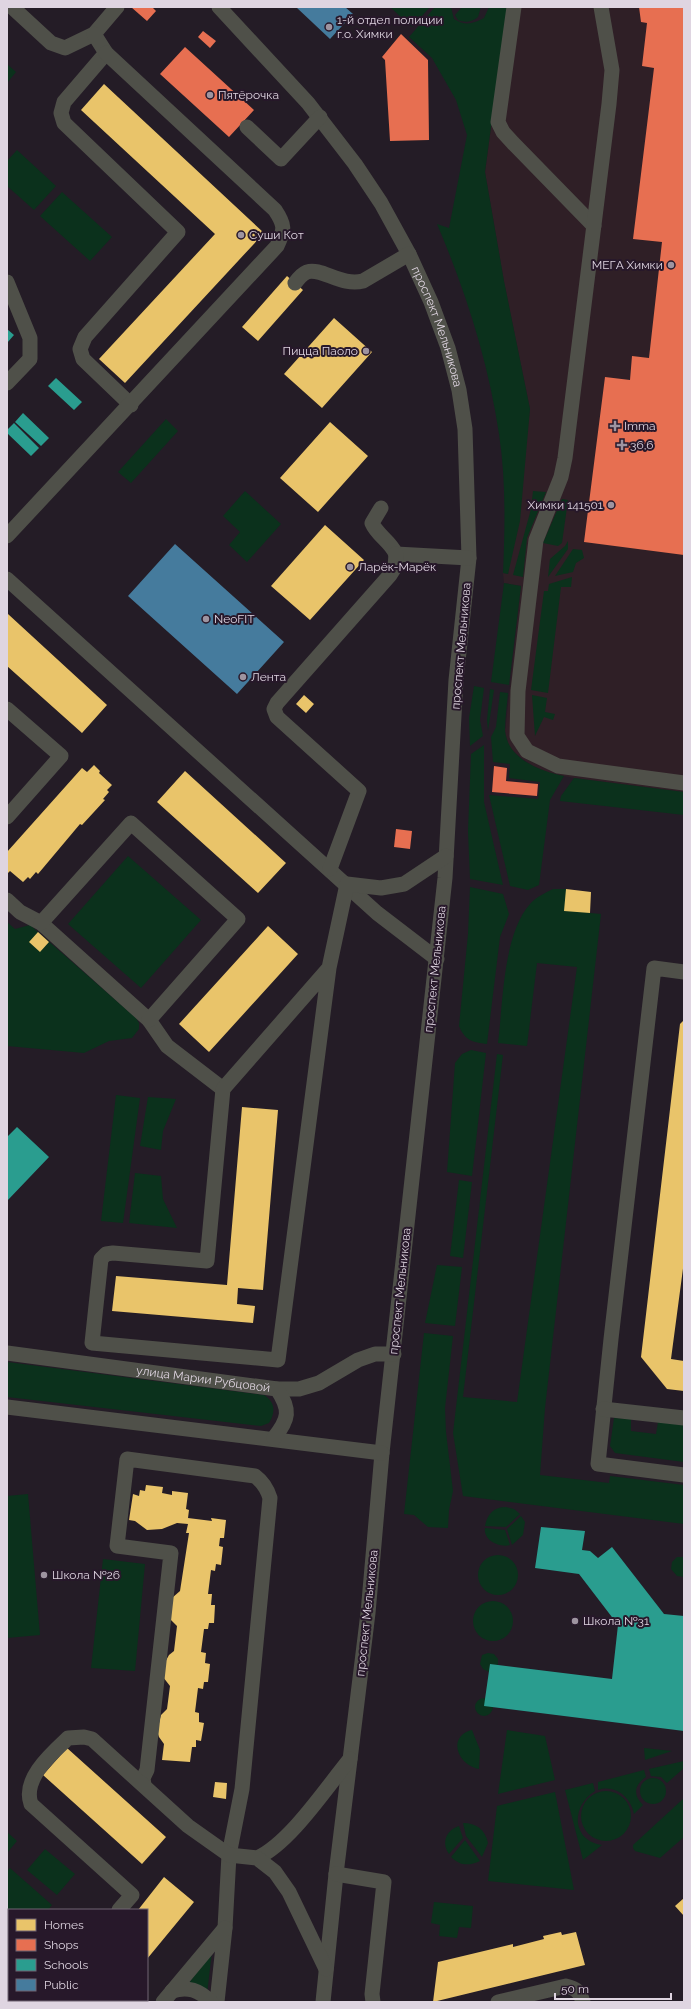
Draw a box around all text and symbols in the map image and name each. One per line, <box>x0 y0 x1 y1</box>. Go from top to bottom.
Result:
place label: 1-й отдел полиции г.о. Химки <box>337 13 443 41</box>
marker: 1-й отдел полиции г.о. Химки <box>324 22 334 32</box>
place label: Пятёрочка <box>218 88 279 102</box>
marker: Пятёрочка <box>205 90 215 100</box>
place label: Суши Кот <box>249 228 304 242</box>
marker: Суши Кот <box>236 230 246 240</box>
place label: МЕГА Химки <box>592 258 663 272</box>
marker: МЕГА Химки <box>666 260 676 270</box>
street label: проспект Мельникова <box>409 264 465 388</box>
place label: Пицца Паоло <box>283 344 358 358</box>
marker: Пицца Паоло <box>361 346 371 356</box>
place label: Imma <box>624 419 656 433</box>
marker: Imma <box>609 420 621 432</box>
place label: 36,6 <box>630 438 654 452</box>
marker: 36,6 <box>617 440 627 450</box>
place label: Химки 141501 <box>528 498 603 512</box>
marker: Химки 141501 <box>606 500 616 510</box>
place label: Ларёк-Марёк <box>358 560 436 574</box>
marker: Ларёк-Марёк <box>345 562 355 572</box>
street label: проспект Мельникова <box>448 582 474 710</box>
place label: NeoFIT <box>214 612 255 626</box>
marker: NeoFIT <box>201 614 211 624</box>
place label: Лента <box>251 670 286 684</box>
marker: Лента <box>238 672 248 682</box>
street label: проспект Мельникова <box>421 905 449 1033</box>
street label: проспект Мельникова <box>386 1227 414 1355</box>
street label: улица Марии Рубцовой <box>135 1363 271 1395</box>
street label: проспект Мельникова <box>353 1549 381 1677</box>
place label: Школа №26 <box>52 1568 120 1582</box>
marker: Школа №26 <box>39 1570 49 1580</box>
place label: Школа №31 <box>583 1614 649 1628</box>
marker: Школа №31 <box>570 1616 580 1626</box>
legend <box>8 1909 148 2001</box>
text: Homes <box>44 1918 84 1932</box>
text: Shops <box>44 1938 79 1952</box>
text: Schools <box>44 1958 88 1972</box>
scale bar <box>555 1975 671 2001</box>
text: Public <box>44 1978 79 1992</box>
text: 50 m <box>561 1982 589 1996</box>

